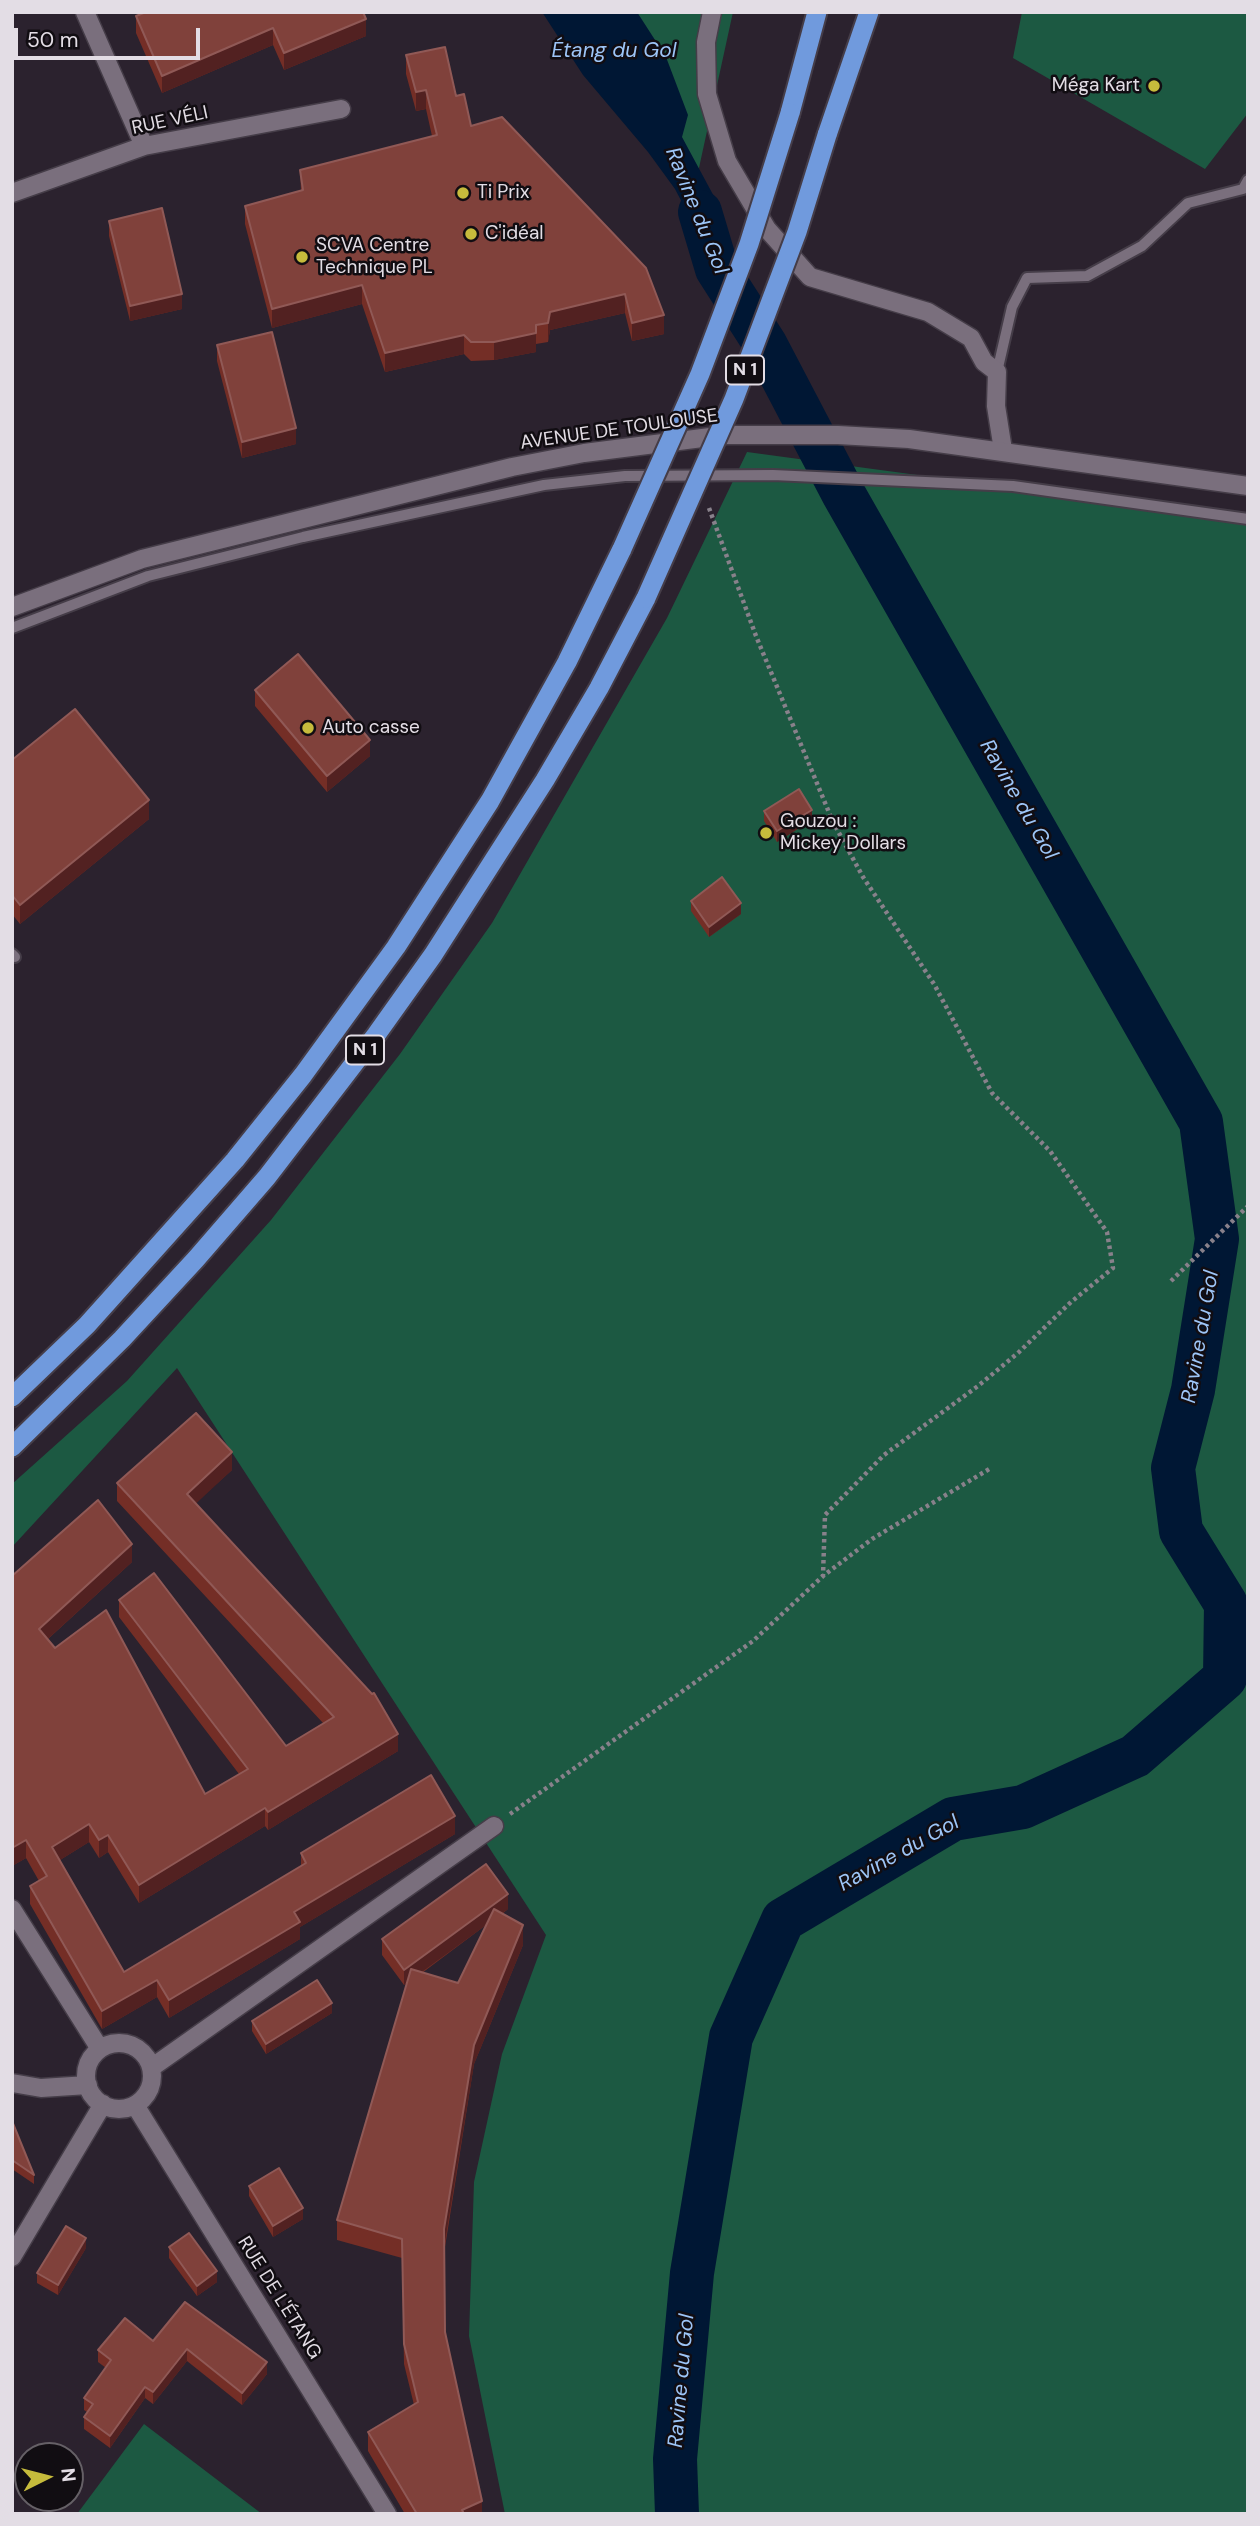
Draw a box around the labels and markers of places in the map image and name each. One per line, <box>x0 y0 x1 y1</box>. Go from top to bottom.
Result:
place label: Méga Kart <box>1052 75 1140 97</box>
marker: Méga Kart <box>1146 78 1162 94</box>
place label: Ti Prix <box>477 182 529 204</box>
marker: Ti Prix <box>455 185 471 201</box>
place label: C'idéal <box>485 223 543 245</box>
marker: C'idéal <box>463 226 479 242</box>
place label: SCVA Centre Technique PL <box>316 235 433 279</box>
marker: SCVA Centre Technique PL <box>294 249 310 265</box>
place label: Auto casse <box>322 717 420 739</box>
marker: Auto casse <box>300 720 316 736</box>
place label: Gouzou : Mickey Dollars <box>780 811 906 855</box>
marker: Gouzou : Mickey Dollars <box>758 825 774 841</box>

